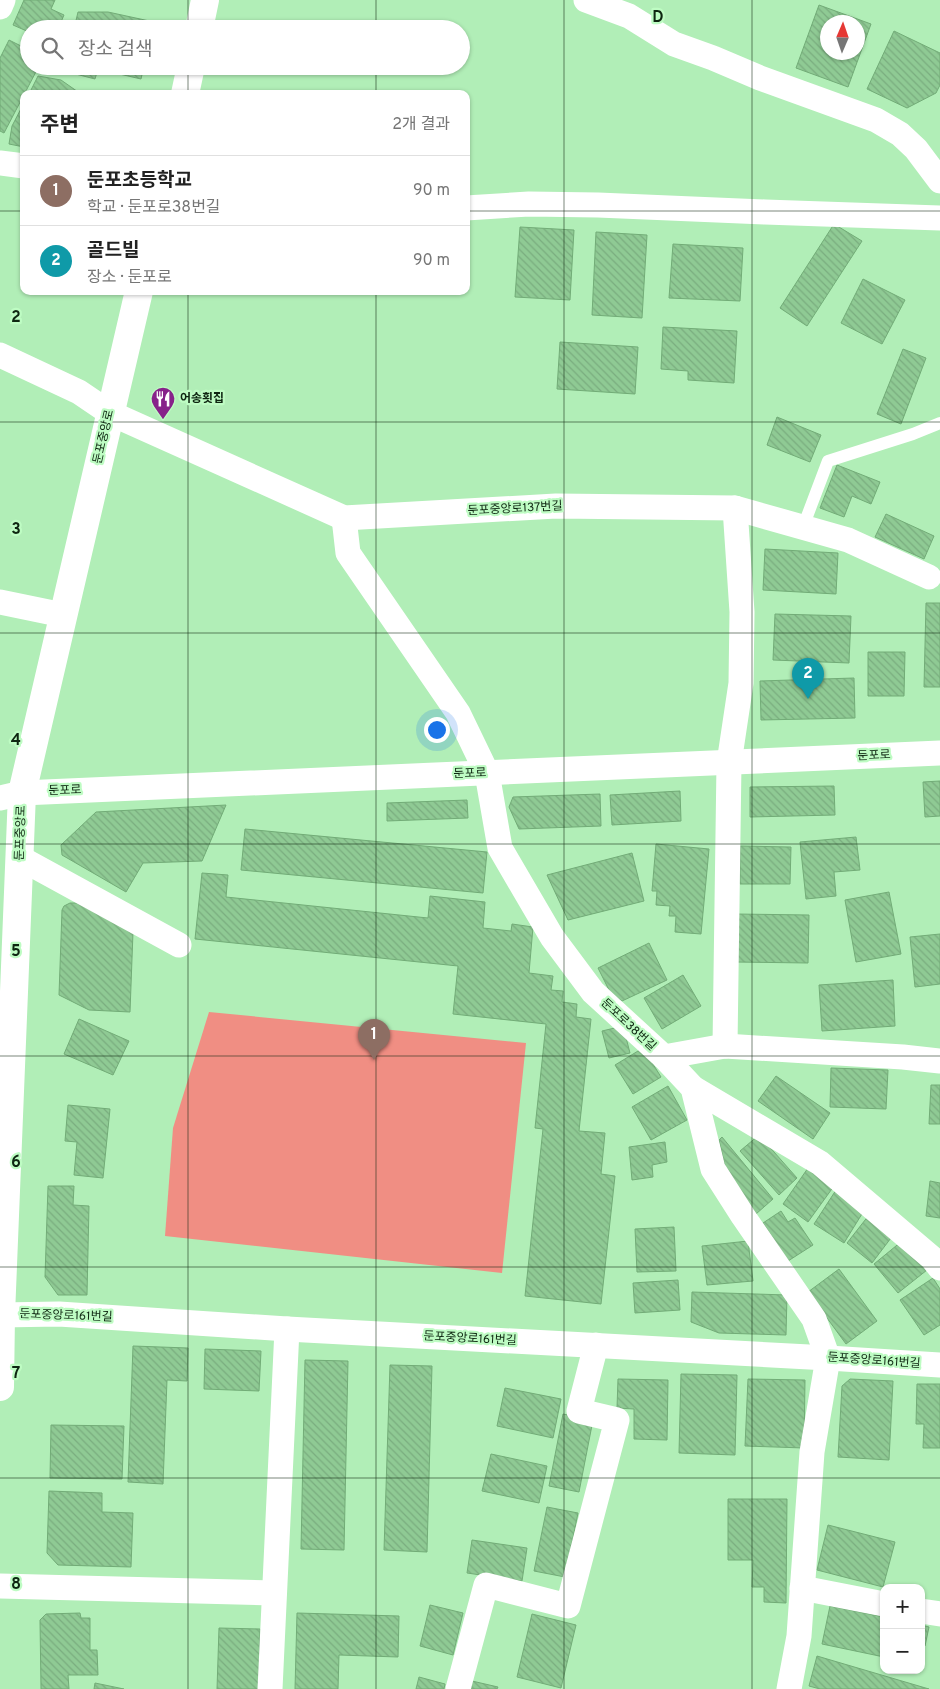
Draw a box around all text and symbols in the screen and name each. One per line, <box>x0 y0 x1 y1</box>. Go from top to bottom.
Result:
text: D <box>652 8 664 28</box>
north arrow <box>820 15 865 60</box>
search box <box>20 20 470 75</box>
icon: search <box>38 34 66 62</box>
text: 장소 검색 <box>78 38 152 62</box>
text: 주변 <box>40 112 79 139</box>
text: 2개 결과 <box>392 115 450 135</box>
text: 둔포초등학교 <box>87 169 192 193</box>
text: 1 <box>53 181 59 201</box>
text: 90 m <box>413 181 450 201</box>
text: 학교 · 둔포로38번길 <box>87 198 221 218</box>
text: 골드빌 <box>87 239 139 263</box>
text: 2 <box>51 251 61 271</box>
text: 90 m <box>413 251 450 271</box>
text: 장소 · 둔포로 <box>87 268 172 288</box>
text: 2 <box>11 308 21 328</box>
restaurant icon: 어송횟집 <box>150 386 176 420</box>
place label: 어송횟집 <box>180 391 224 407</box>
street label: 둔포중앙로 <box>90 408 118 466</box>
street label: 둔포중앙로137번길 <box>467 499 563 519</box>
text: 3 <box>11 520 21 540</box>
pin: 2 <box>792 658 824 699</box>
your location <box>424 717 450 743</box>
text: 4 <box>11 731 21 751</box>
street label: 둔포로 <box>857 747 891 765</box>
street label: 둔포로 <box>453 765 487 783</box>
street label: 둔포로 <box>48 782 82 800</box>
street label: 둔포중앙로 <box>12 805 30 861</box>
text: 5 <box>11 942 21 962</box>
street label: 둔포로38번길 <box>597 995 659 1055</box>
pin: 1 <box>358 1019 390 1060</box>
text: 6 <box>11 1153 21 1173</box>
street label: 둔포중앙로161번길 <box>19 1306 113 1326</box>
street label: 둔포중앙로161번길 <box>423 1329 517 1349</box>
street label: 둔포중앙로161번길 <box>827 1350 921 1372</box>
text: 7 <box>12 1364 20 1384</box>
text: 8 <box>11 1575 21 1595</box>
map controls <box>880 1584 925 1674</box>
button: + <box>880 1584 925 1629</box>
button: − <box>880 1629 925 1674</box>

